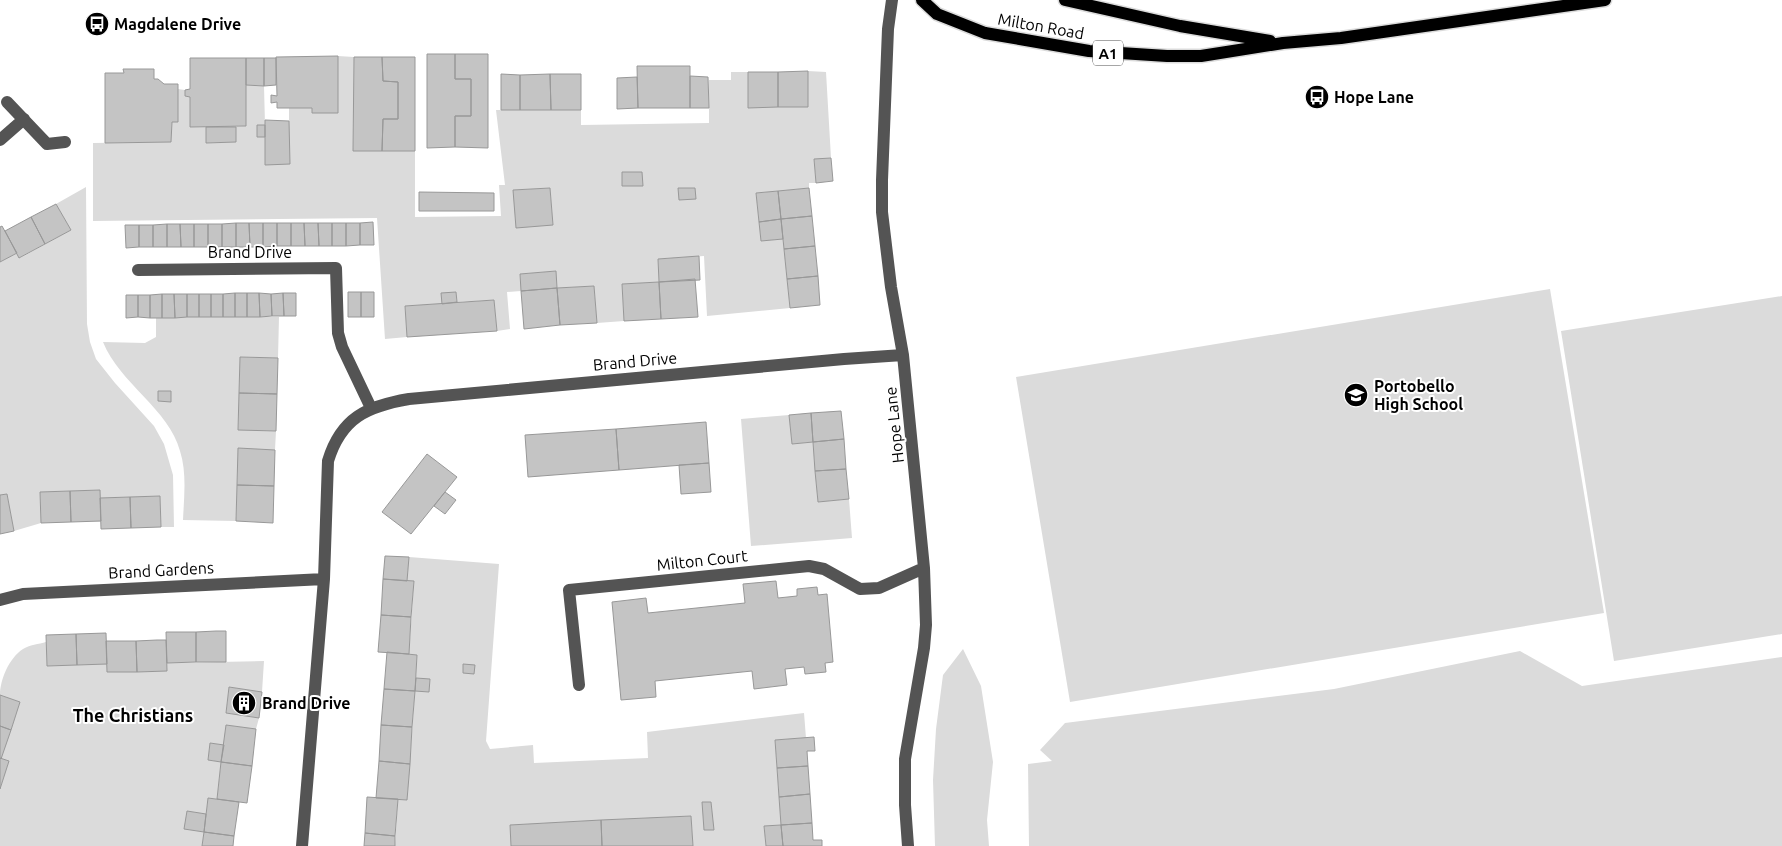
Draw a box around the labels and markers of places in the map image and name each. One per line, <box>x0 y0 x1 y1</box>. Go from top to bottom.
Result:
bus stop icon: Magdalene Drive <box>84 11 110 37</box>
place label: Magdalene Drive <box>114 15 241 33</box>
bus stop icon: Hope Lane <box>1304 84 1330 110</box>
place label: Hope Lane <box>1334 88 1414 106</box>
place label: Portobello High School <box>1374 377 1463 413</box>
school or university icon: Portobello High School <box>1343 382 1369 408</box>
building icon: Brand Drive <box>231 690 257 716</box>
place label: Brand Drive <box>262 694 351 712</box>

